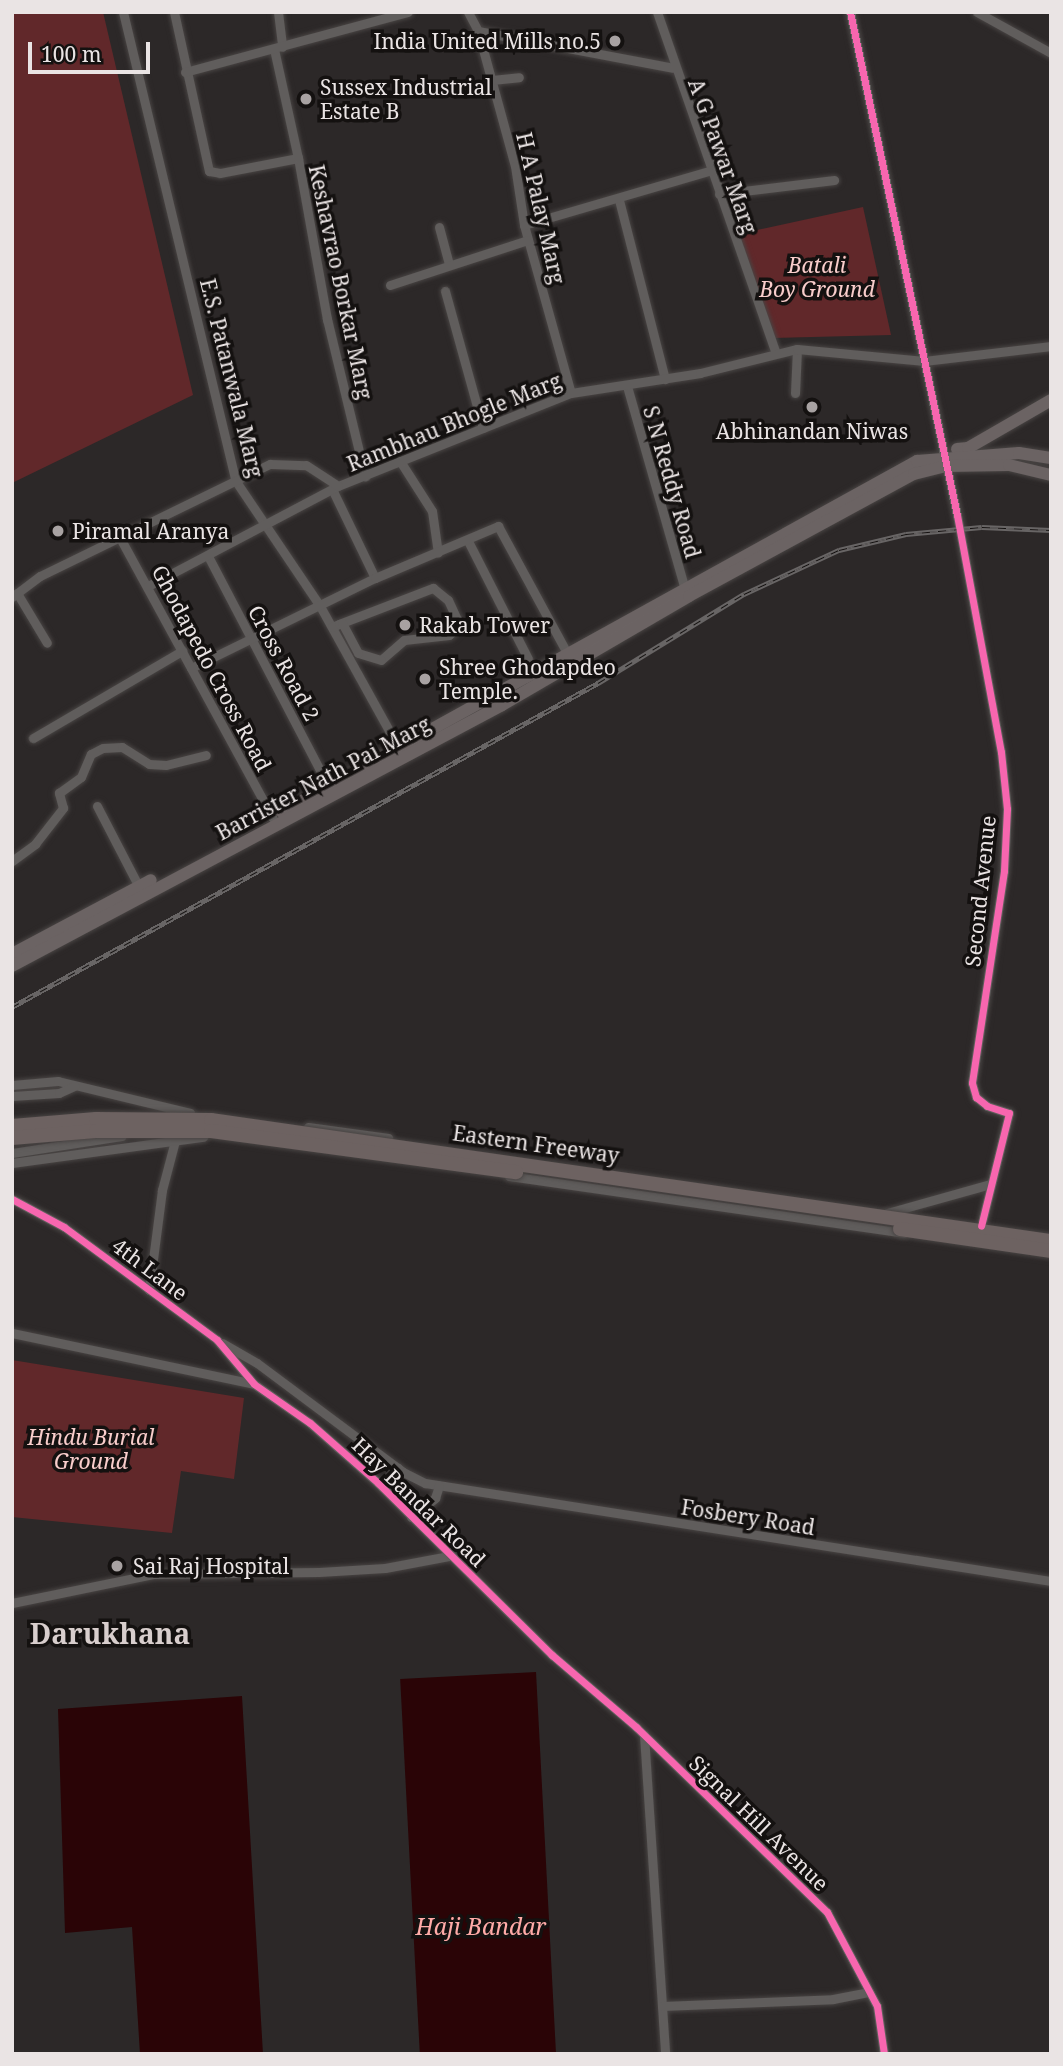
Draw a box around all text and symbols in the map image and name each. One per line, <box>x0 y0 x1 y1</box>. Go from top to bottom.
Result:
scale bar <box>32 28 154 72</box>
place label: India United Mills no.5 <box>374 28 601 54</box>
marker: India United Mills no.5 <box>607 33 623 49</box>
text: 100 m <box>41 40 102 68</box>
place label: Sussex Industrial Estate B <box>320 74 492 124</box>
street label: A G Pawar Marg <box>683 75 763 237</box>
marker: Sussex Industrial Estate B <box>298 91 314 107</box>
street label: H A Palay Marg <box>511 130 571 286</box>
street label: Keshavrao Borkar Marg <box>304 162 378 402</box>
park label: Batali Boy Ground <box>759 252 875 302</box>
street label: E.S. Patanwala Marg <box>195 276 269 480</box>
street label: Rambhau Bhogle Marg <box>343 367 565 477</box>
marker: Abhinandan Niwas <box>804 399 820 415</box>
street label: S N Reddy Road <box>638 403 706 561</box>
place label: Abhinandan Niwas <box>716 418 908 444</box>
place label: Piramal Aranya <box>72 518 229 544</box>
marker: Piramal Aranya <box>50 523 66 539</box>
street label: Ghodapedo Cross Road <box>147 561 277 775</box>
street label: Cross Road 2 <box>243 601 325 725</box>
place label: Rakab Tower <box>419 612 550 638</box>
marker: Rakab Tower <box>397 617 413 633</box>
place label: Shree Ghodapdeo Temple. <box>439 654 616 704</box>
marker: Shree Ghodapdeo Temple. <box>417 671 433 687</box>
street label: Barrister Nath Pai Marg <box>212 711 434 845</box>
street label: Second Avenue <box>960 814 1000 968</box>
street label: Eastern Freeway <box>451 1120 621 1168</box>
street label: 4th Lane <box>107 1233 193 1305</box>
park label: Hindu Burial Ground <box>28 1424 154 1474</box>
street label: Hay Bandar Road <box>347 1432 491 1572</box>
street label: Fosbery Road <box>679 1494 817 1540</box>
place label: Sai Raj Hospital <box>133 1553 289 1579</box>
marker: Sai Raj Hospital <box>107 1556 127 1576</box>
district label: Darukhana <box>30 1616 190 1650</box>
street label: Signal Hill Avenue <box>684 1750 834 1896</box>
water label: Haji Bandar <box>416 1912 546 1940</box>

